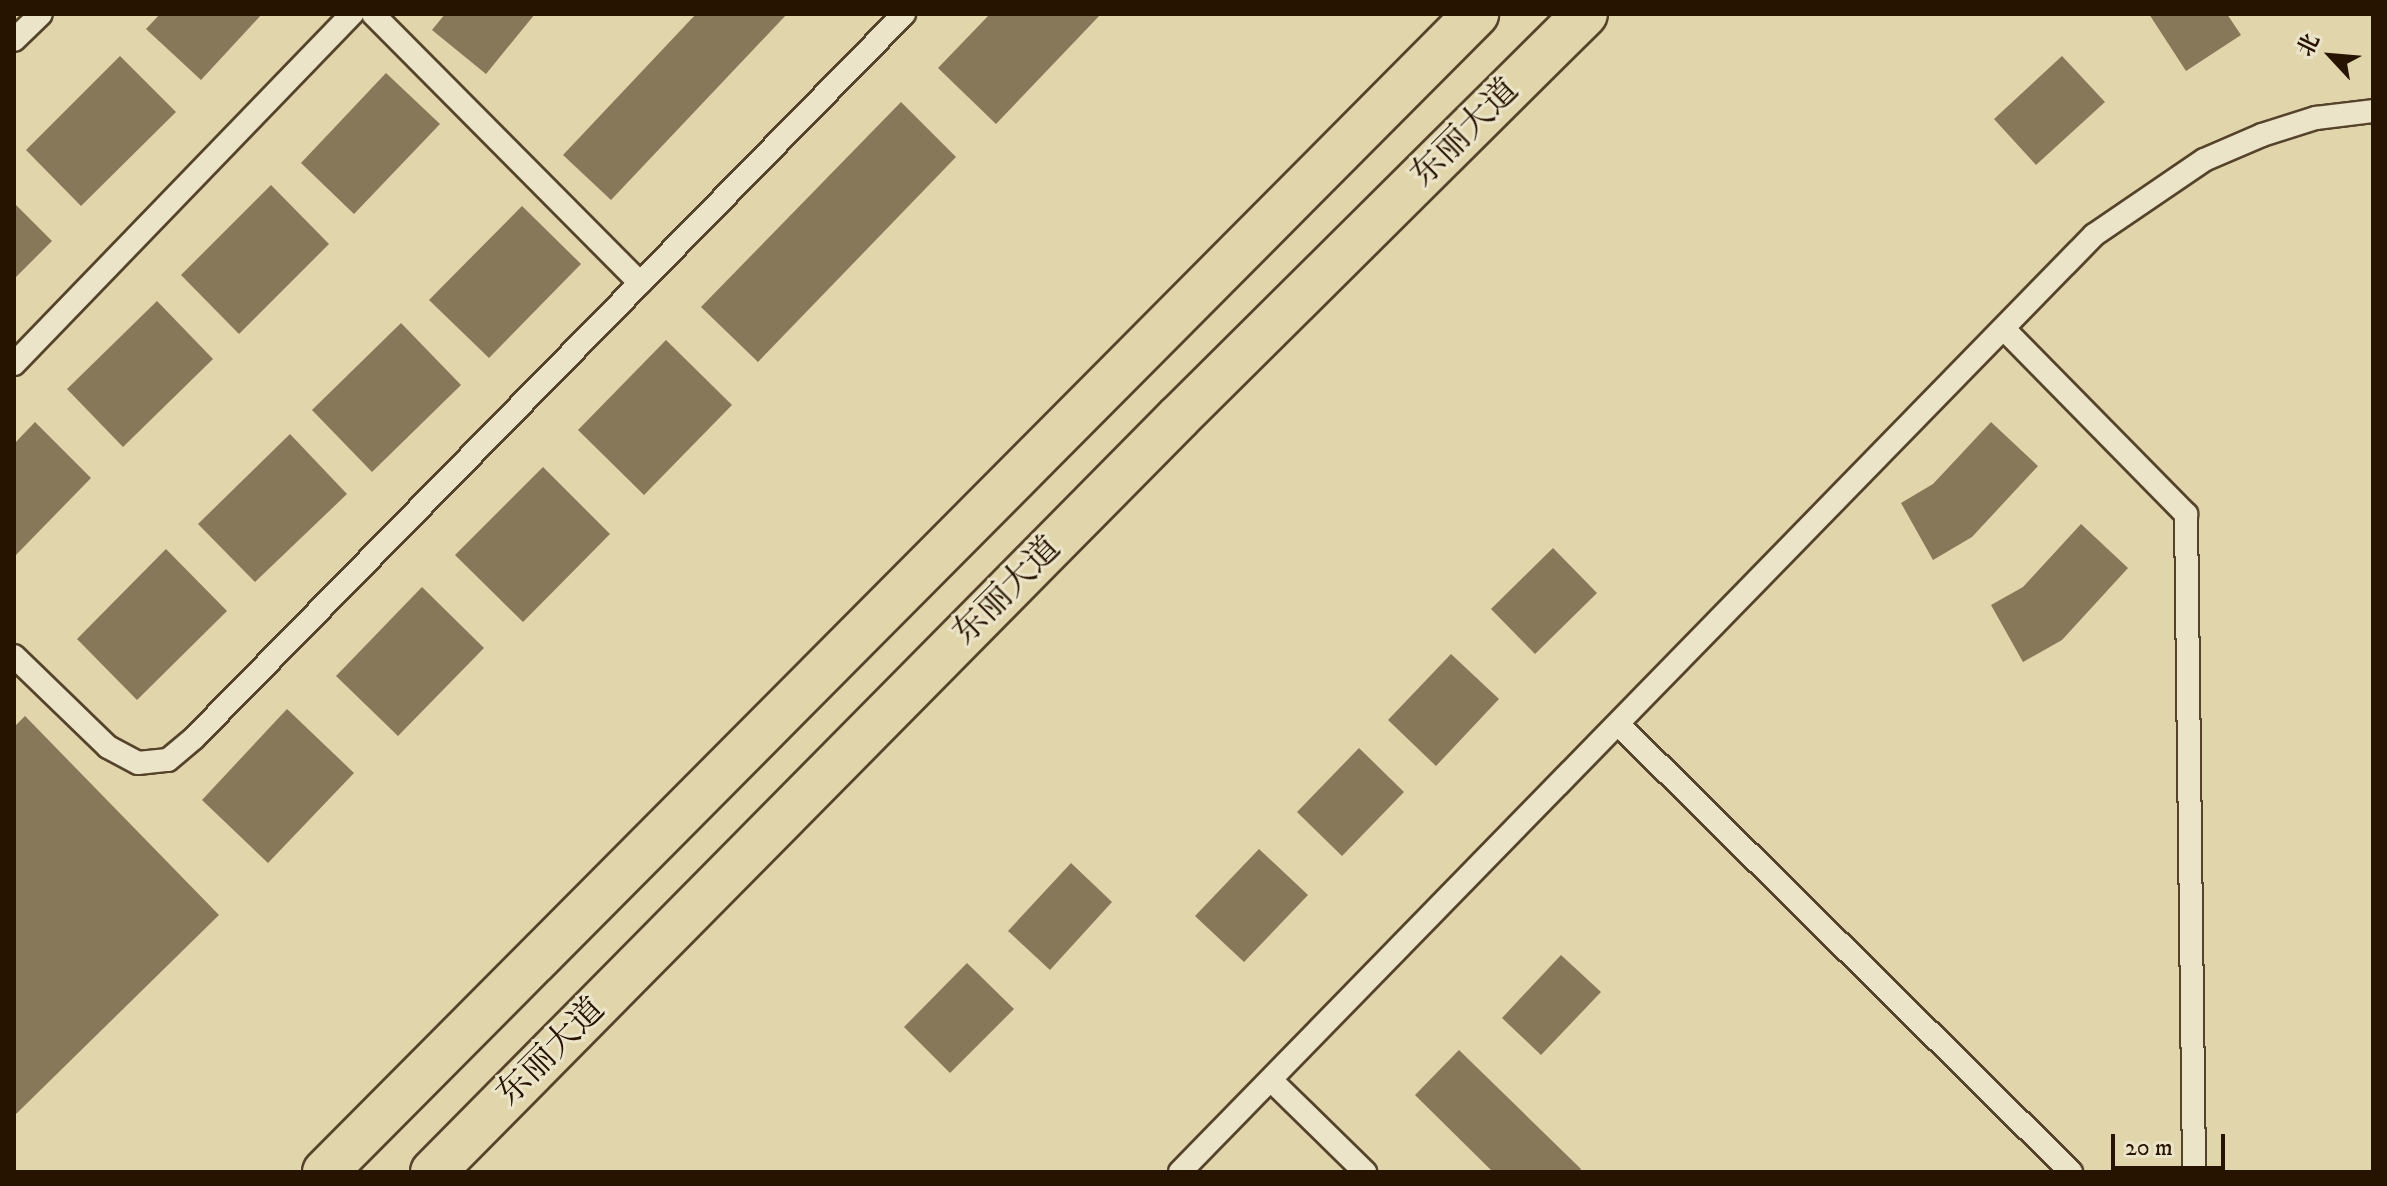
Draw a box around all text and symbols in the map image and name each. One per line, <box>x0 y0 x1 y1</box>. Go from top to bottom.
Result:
north arrow <box>2291 16 2371 96</box>
text: 北 <box>2292 29 2326 61</box>
street label: 东丽大道 <box>1402 70 1528 196</box>
street label: 东丽大道 <box>944 528 1070 654</box>
street label: 东丽大道 <box>488 989 614 1115</box>
scale bar <box>2115 1118 2229 1168</box>
text: 20 m <box>2125 1133 2173 1163</box>

